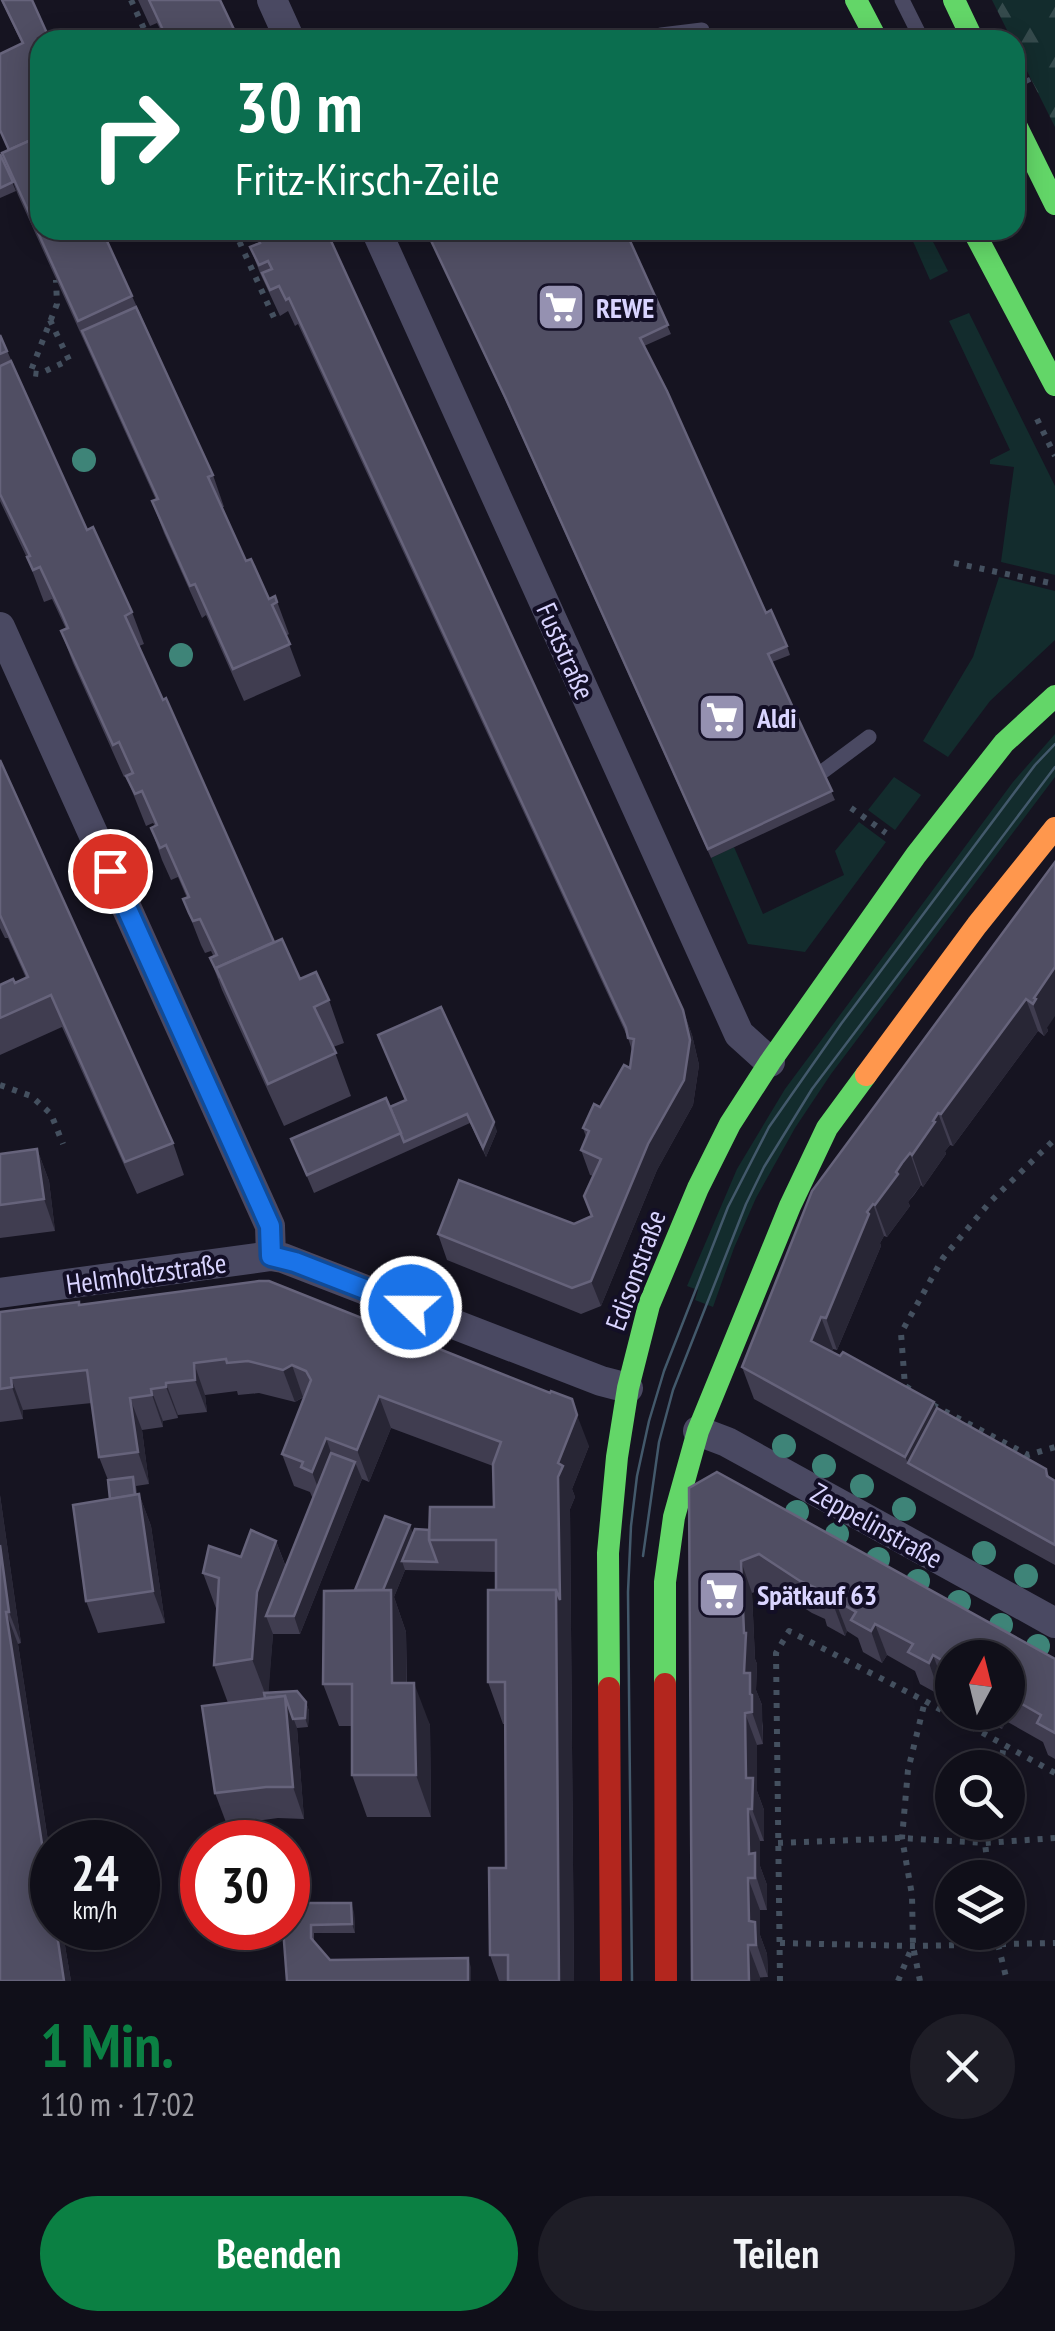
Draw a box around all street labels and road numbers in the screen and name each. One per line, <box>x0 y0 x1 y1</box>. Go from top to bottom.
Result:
street label: Fuststraße <box>528 597 604 705</box>
street label: Edisonstraße <box>596 1205 674 1335</box>
street label: Helmholtzstraße <box>64 1243 228 1303</box>
street label: Zeppelinstraße <box>805 1474 949 1576</box>

